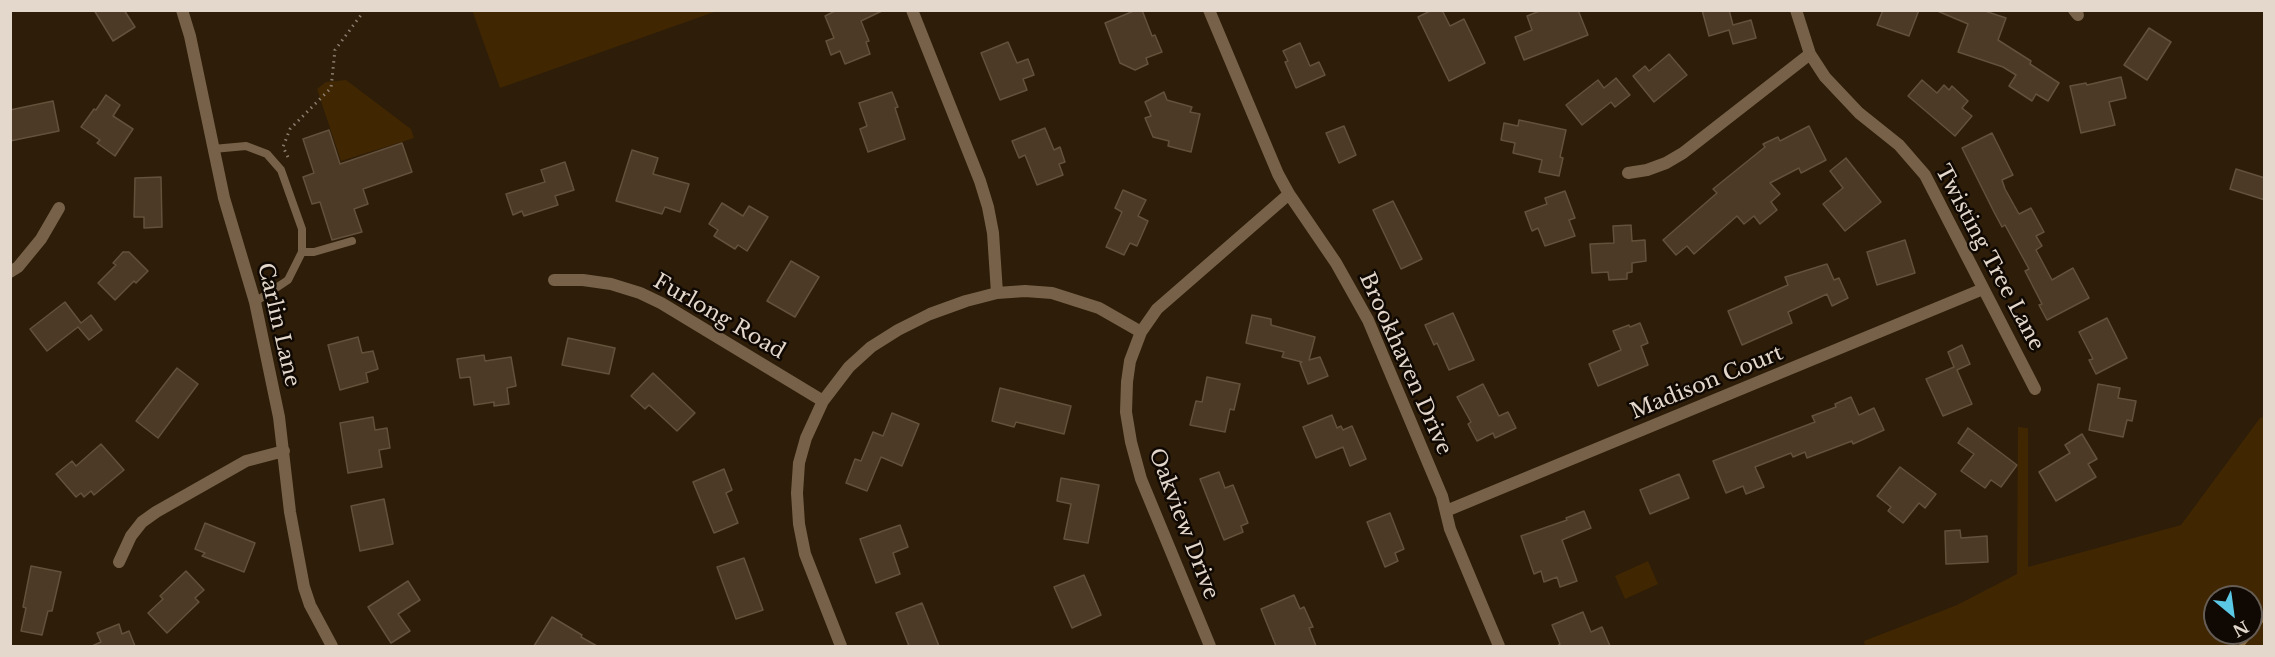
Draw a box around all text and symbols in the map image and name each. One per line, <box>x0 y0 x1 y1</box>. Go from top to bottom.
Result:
street label: Twisting Tree Lane <box>1929 161 2049 355</box>
street label: Carlin Lane <box>252 261 304 389</box>
street label: Furlong Road <box>649 269 789 365</box>
street label: Brookhaven Drive <box>1353 269 1457 459</box>
street label: Madison Court <box>1627 341 1787 425</box>
street label: Oakview Drive <box>1143 445 1223 603</box>
north arrow <box>2203 585 2263 645</box>
text: N <box>2229 617 2252 641</box>

